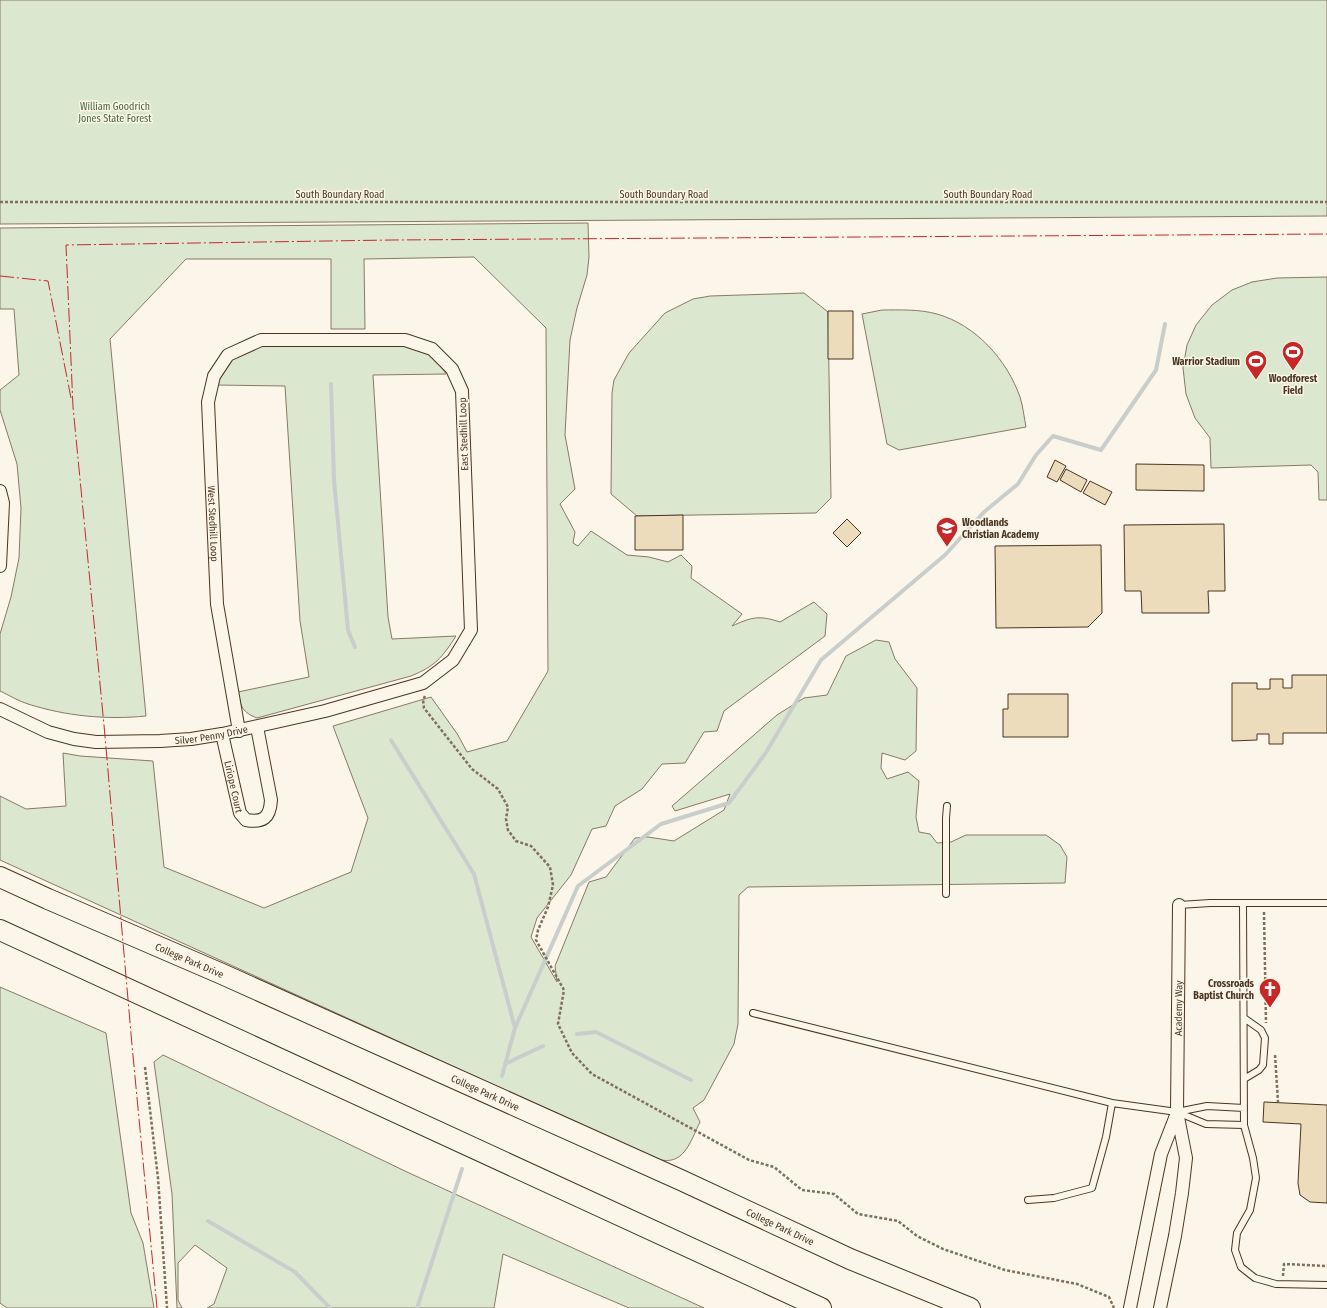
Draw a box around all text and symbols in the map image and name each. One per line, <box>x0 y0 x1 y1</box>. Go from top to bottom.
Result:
park label: William Goodrich Jones State Forest <box>78 101 152 125</box>
street label: South Boundary Road <box>296 189 384 201</box>
street label: South Boundary Road <box>620 189 708 201</box>
street label: South Boundary Road <box>944 189 1032 201</box>
sports icon: Woodforest Field <box>1280 339 1306 372</box>
sports icon: Warrior Stadium <box>1243 348 1269 381</box>
place label: Warrior Stadium <box>1172 356 1240 368</box>
place label: Woodforest Field <box>1269 373 1318 397</box>
street label: East Stedhill Loop <box>457 397 471 471</box>
street label: West Stedhill Loop <box>205 485 220 562</box>
school or university icon: Woodlands Christian Academy <box>934 515 960 548</box>
place label: Woodlands Christian Academy <box>962 517 1039 541</box>
street label: Silver Penny Drive <box>174 723 249 747</box>
street label: Liriope Court <box>221 760 245 815</box>
street label: College Park Drive <box>153 941 225 981</box>
church icon: Crossroads Baptist Church <box>1257 976 1283 1009</box>
place label: Crossroads Baptist Church <box>1193 978 1255 1002</box>
street label: Academy Way <box>1173 980 1185 1036</box>
street label: College Park Drive <box>449 1073 521 1114</box>
street label: College Park Drive <box>744 1206 816 1248</box>

